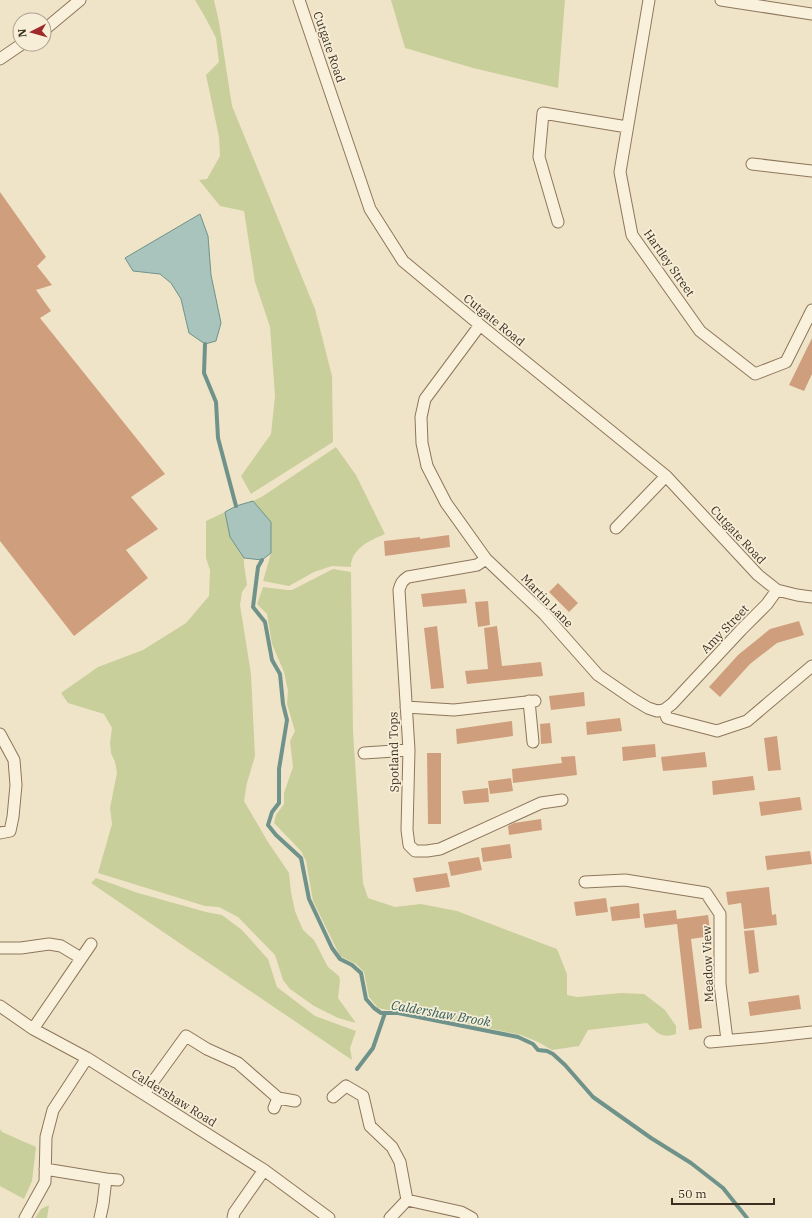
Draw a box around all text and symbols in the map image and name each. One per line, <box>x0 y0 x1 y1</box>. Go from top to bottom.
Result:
street label: Cutgate Road <box>310 9 349 84</box>
north arrow <box>12 12 52 52</box>
text: N <box>15 28 29 38</box>
street label: Hartley Street <box>641 226 698 299</box>
street label: Cutgate Road <box>461 290 528 349</box>
street label: Cutgate Road <box>708 502 769 567</box>
street label: Martin Lane <box>518 571 577 631</box>
street label: Amy Street <box>698 601 752 656</box>
street label: Spotland Tops <box>385 711 402 792</box>
street label: Meadow View <box>699 925 716 1003</box>
water label: Caldershaw Brook <box>390 996 492 1031</box>
street label: Caldershaw Road <box>129 1065 220 1130</box>
scale bar <box>672 1180 774 1206</box>
text: 50 m <box>678 1186 707 1201</box>

